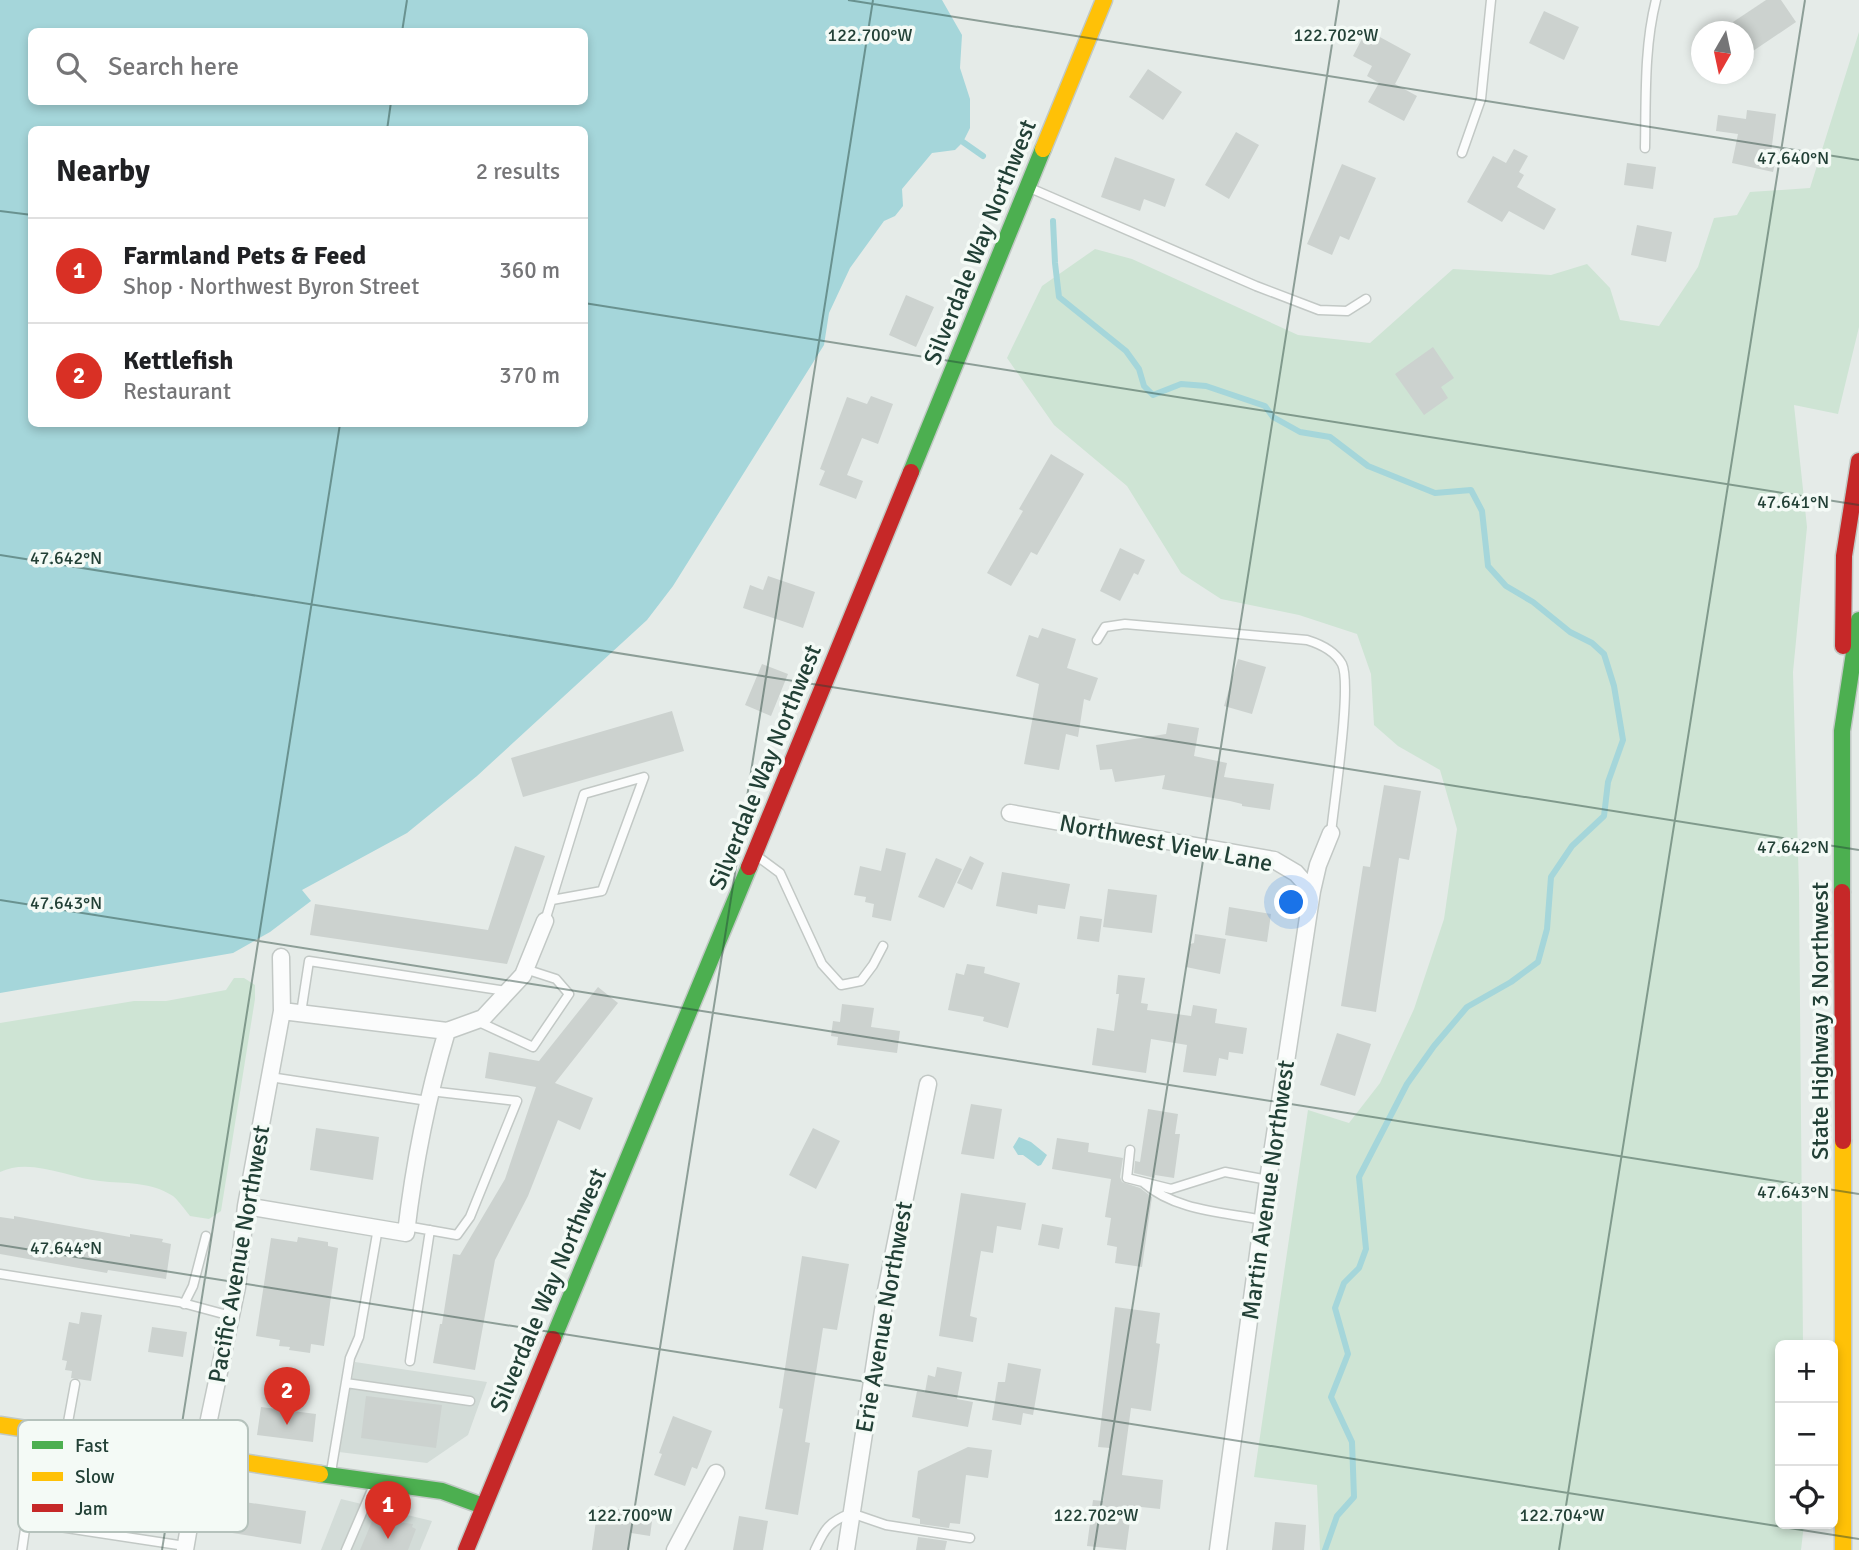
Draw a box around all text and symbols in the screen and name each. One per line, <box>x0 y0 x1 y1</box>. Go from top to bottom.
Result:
north arrow <box>1691 21 1754 84</box>
text: 122.700°W <box>827 24 913 46</box>
text: 122.702°W <box>1293 24 1379 46</box>
search box <box>28 28 588 105</box>
icon: search <box>52 48 90 86</box>
text: Search here <box>108 51 239 83</box>
street label: Silverdale Way Northwest <box>917 115 1043 369</box>
text: 47.640°N <box>1757 147 1829 169</box>
text: Nearby <box>56 153 150 190</box>
text: 2 results <box>476 157 560 186</box>
text: Farmland Pets & Feed <box>123 240 366 272</box>
text: 1 <box>73 256 85 285</box>
text: 360 m <box>499 256 560 285</box>
text: Shop · Northwest Byron Street <box>123 272 419 301</box>
text: Kettlefish <box>123 345 233 377</box>
text: 2 <box>73 361 85 390</box>
text: 370 m <box>499 361 560 390</box>
text: Restaurant <box>123 377 231 406</box>
text: 47.641°N <box>1757 491 1829 513</box>
text: 47.642°N <box>30 547 102 569</box>
street label: Silverdale Way Northwest <box>702 640 828 894</box>
street label: Northwest View Lane <box>1057 808 1275 878</box>
text: 47.642°N <box>1757 836 1829 858</box>
street label: State Highway 3 Northwest <box>1805 882 1835 1160</box>
your location <box>1274 885 1308 919</box>
text: 47.643°N <box>30 892 102 914</box>
street label: Martin Avenue Northwest <box>1235 1058 1301 1322</box>
street label: Pacific Avenue Northwest <box>202 1123 276 1385</box>
street label: Silverdale Way Northwest <box>483 1164 613 1416</box>
text: 47.643°N <box>1757 1181 1829 1203</box>
street label: Erie Avenue Northwest <box>849 1199 919 1435</box>
text: 47.644°N <box>30 1237 102 1259</box>
map controls <box>1775 1340 1838 1529</box>
button: + <box>1775 1340 1838 1403</box>
pin: 2 <box>264 1367 310 1425</box>
button: − <box>1775 1403 1838 1466</box>
legend <box>18 1420 248 1532</box>
text: Fast <box>75 1434 109 1458</box>
text: Slow <box>75 1465 115 1489</box>
button: locate <box>1775 1466 1838 1529</box>
pin: 1 <box>365 1481 411 1539</box>
text: Jam <box>75 1497 108 1521</box>
text: 122.700°W <box>587 1504 673 1526</box>
text: 122.702°W <box>1053 1504 1139 1526</box>
text: 122.704°W <box>1519 1504 1605 1526</box>

